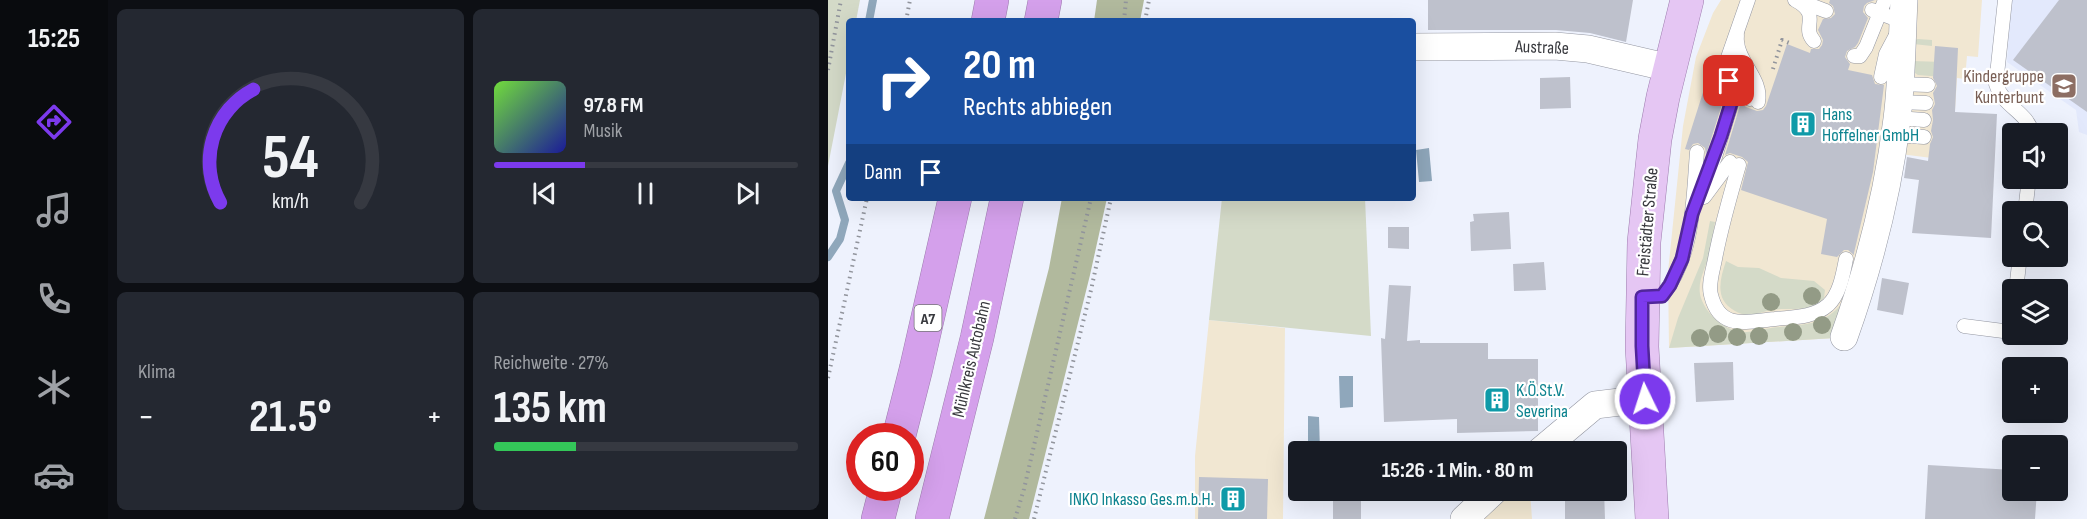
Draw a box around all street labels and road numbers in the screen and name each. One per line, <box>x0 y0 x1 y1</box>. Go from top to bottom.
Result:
street label: Austraße <box>1514 36 1569 59</box>
street label: Freistädter Straße <box>1632 167 1663 277</box>
street label: Mühlkreis Autobahn <box>948 299 995 419</box>
road number: A7 <box>914 305 942 331</box>

